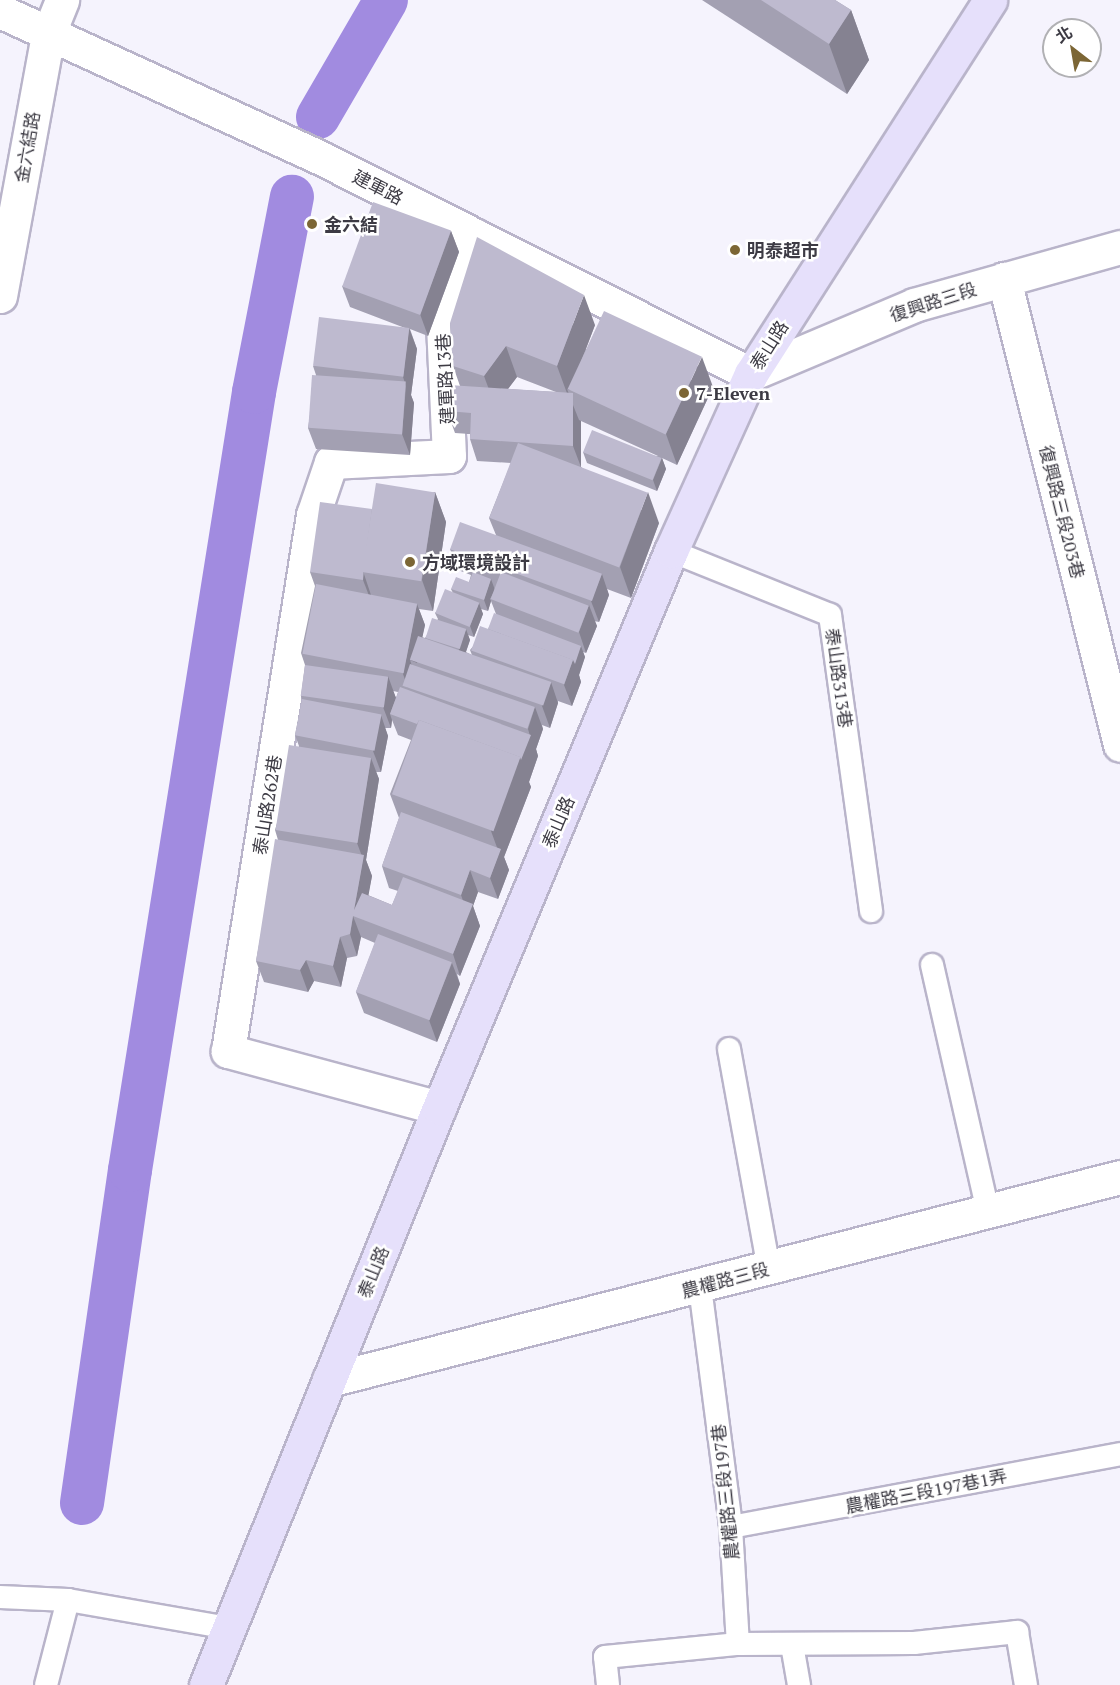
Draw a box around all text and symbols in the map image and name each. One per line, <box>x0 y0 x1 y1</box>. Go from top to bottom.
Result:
north arrow <box>1042 18 1102 78</box>
text: 北 <box>1051 21 1076 48</box>
street label: 金六結路 <box>10 110 44 184</box>
street label: 建軍路 <box>349 165 407 209</box>
place label: 金六結 <box>324 213 378 235</box>
marker: 金六結 <box>305 217 319 231</box>
place label: 明泰超市 <box>747 239 819 261</box>
marker: 明泰超市 <box>728 243 742 257</box>
street label: 復興路三段 <box>887 278 979 326</box>
street label: 泰山路 <box>746 316 792 374</box>
street label: 建軍路13巷 <box>432 333 458 425</box>
place label: 7-Eleven <box>696 382 770 404</box>
marker: 7-Eleven <box>677 386 691 400</box>
street label: 復興路三段203巷 <box>1035 443 1089 581</box>
place label: 方域環境設計 <box>422 551 530 573</box>
marker: 方域環境設計 <box>403 555 417 569</box>
street label: 泰山路313巷 <box>821 627 857 729</box>
street label: 泰山路262巷 <box>248 754 286 856</box>
street label: 泰山路 <box>538 793 578 851</box>
street label: 泰山路 <box>353 1243 393 1301</box>
street label: 農權路三段 <box>679 1258 771 1302</box>
street label: 農權路三段197巷 <box>707 1423 743 1561</box>
street label: 農權路三段197巷1弄 <box>843 1465 1009 1517</box>

